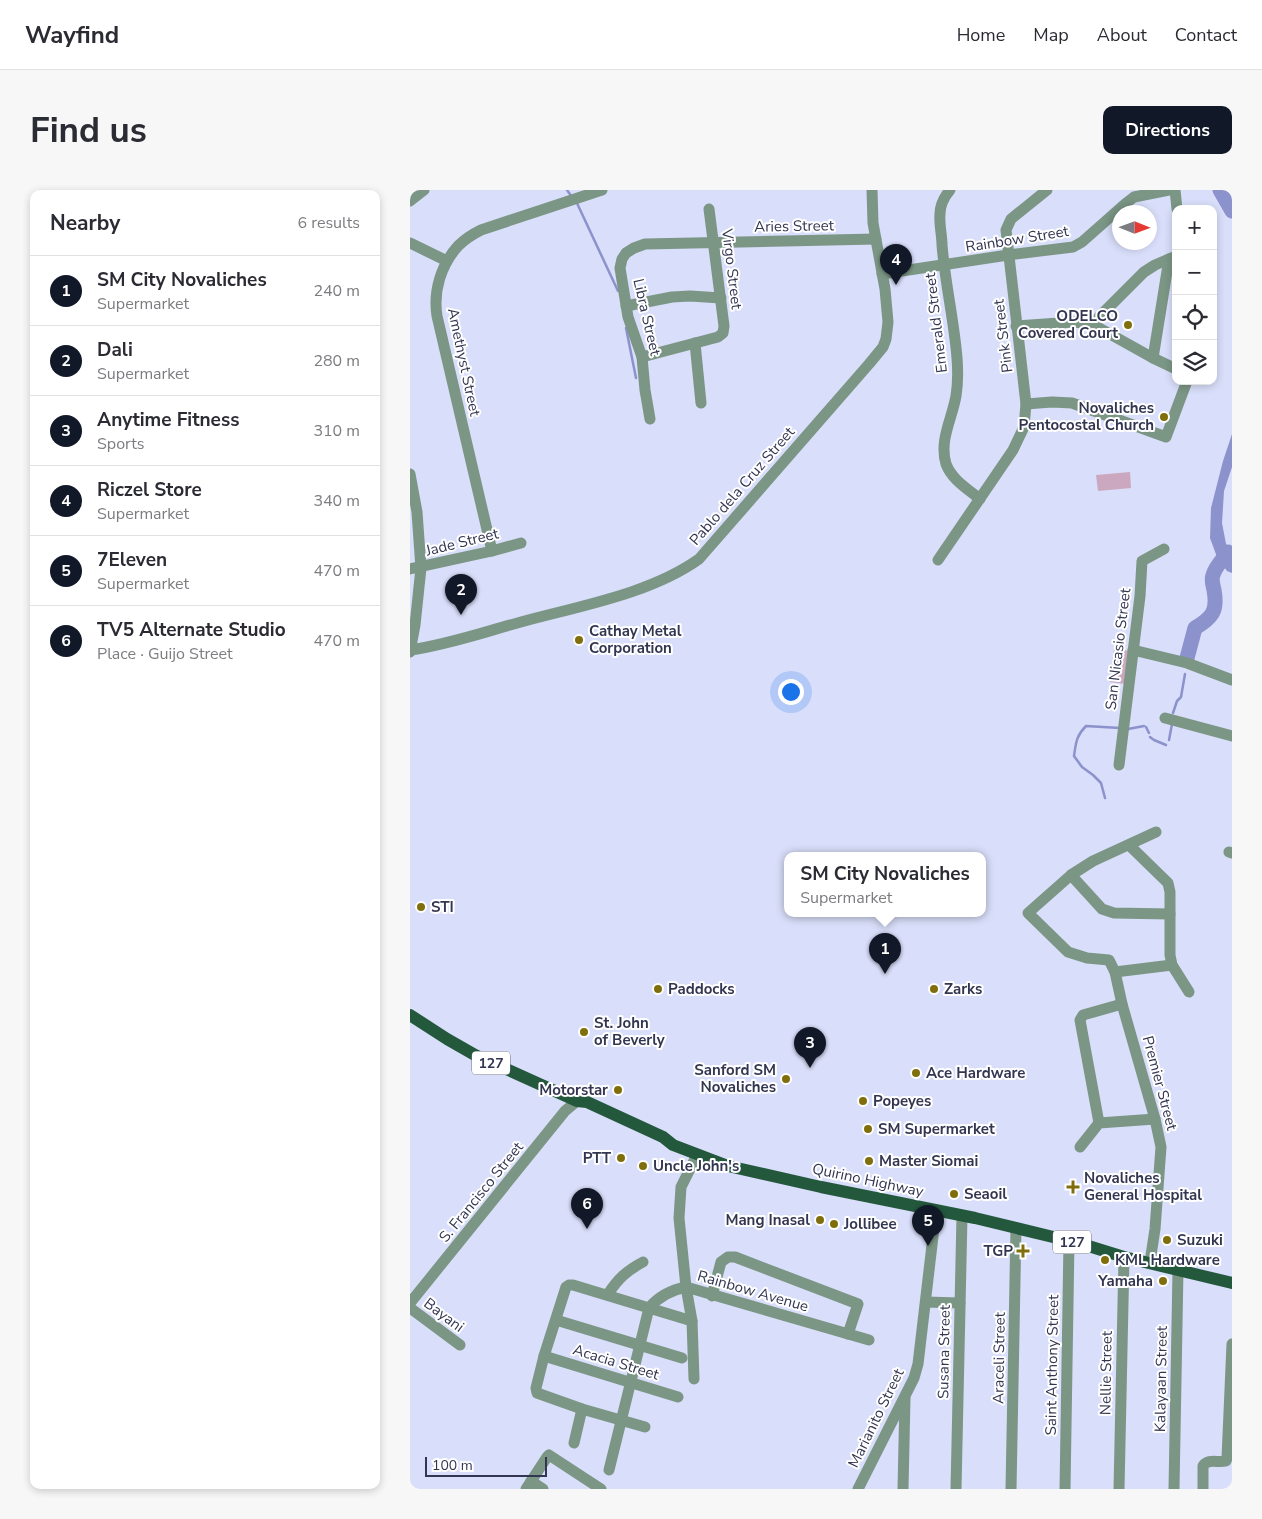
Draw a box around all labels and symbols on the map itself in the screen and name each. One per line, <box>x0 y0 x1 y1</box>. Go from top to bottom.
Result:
north arrow <box>1112 205 1157 250</box>
street label: Aries Street <box>754 215 835 237</box>
street label: Rainbow Street <box>964 221 1071 257</box>
street label: Virgo Street <box>717 227 747 311</box>
pin: 4 <box>880 244 912 285</box>
street label: Emerald Street <box>920 271 952 374</box>
street label: Libra Street <box>628 277 666 358</box>
street label: Pink Street <box>988 297 1017 374</box>
street label: Amethyst Street <box>443 306 485 419</box>
place label: ODELCO Covered Court <box>1018 306 1118 343</box>
marker: ODELCO Covered Court <box>1122 319 1134 331</box>
place label: Novaliches Pentocostal Church <box>1018 398 1154 435</box>
marker: Novaliches Pentocostal Church <box>1158 411 1170 423</box>
street label: Pablo dela Cruz Street <box>685 422 800 550</box>
street label: Jade Street <box>423 523 501 561</box>
pin: 2 <box>445 574 477 615</box>
street label: San Nicasio Street <box>1101 586 1135 711</box>
place label: Cathay Metal Corporation <box>589 621 682 658</box>
marker: Cathay Metal Corporation <box>573 634 585 646</box>
your location <box>778 679 804 705</box>
place label: STI <box>431 897 454 917</box>
marker: STI <box>415 901 427 913</box>
pin: 1 <box>869 933 901 974</box>
place label: Paddocks <box>668 979 735 999</box>
place label: Zarks <box>944 979 982 999</box>
marker: Paddocks <box>652 983 664 995</box>
marker: Zarks <box>928 983 940 995</box>
place label: St. John of Beverly <box>594 1013 665 1050</box>
marker: St. John of Beverly <box>578 1026 590 1038</box>
pin: 3 <box>794 1027 826 1068</box>
street label: Premier Street <box>1138 1034 1182 1133</box>
road number: 127 <box>472 1051 510 1074</box>
place label: Sanford SM Novaliches <box>694 1060 776 1097</box>
place label: Ace Hardware <box>926 1063 1026 1083</box>
marker: Ace Hardware <box>910 1067 922 1079</box>
marker: Sanford SM Novaliches <box>780 1073 792 1085</box>
place label: Motorstar <box>539 1080 608 1100</box>
marker: Motorstar <box>612 1084 624 1096</box>
place label: Popeyes <box>873 1091 931 1111</box>
marker: Popeyes <box>857 1095 869 1107</box>
place label: SM Supermarket <box>878 1119 995 1139</box>
marker: SM Supermarket <box>862 1123 874 1135</box>
street label: S. Francisco Street <box>434 1137 528 1246</box>
place label: PTT <box>583 1148 612 1168</box>
place label: Master Siomai <box>879 1151 978 1171</box>
marker: PTT <box>615 1152 627 1164</box>
marker: Master Siomai <box>863 1155 875 1167</box>
place label: Uncle John's <box>653 1156 739 1176</box>
street label: Quirino Highway <box>811 1158 926 1202</box>
marker: Uncle John's <box>637 1160 649 1172</box>
place label: Novaliches General Hospital <box>1084 1168 1202 1205</box>
marker: Novaliches General Hospital <box>1066 1180 1080 1194</box>
place label: Seaoil <box>964 1184 1007 1204</box>
pin: 6 <box>571 1188 603 1229</box>
marker: Seaoil <box>948 1188 960 1200</box>
pin: 5 <box>912 1205 944 1246</box>
place label: Mang Inasal <box>725 1210 810 1230</box>
marker: Mang Inasal <box>814 1214 826 1226</box>
place label: Jollibee <box>843 1214 897 1234</box>
marker: Jollibee <box>828 1218 840 1230</box>
road number: 127 <box>1053 1230 1091 1254</box>
place label: Suzuki <box>1177 1230 1223 1250</box>
marker: Suzuki <box>1161 1234 1173 1246</box>
place label: TGP <box>984 1241 1013 1261</box>
marker: TGP <box>1017 1245 1029 1257</box>
place label: KML Hardware <box>1115 1250 1220 1270</box>
marker: KML Hardware <box>1099 1254 1111 1266</box>
street label: Rainbow Avenue <box>695 1266 811 1316</box>
place label: Yamaha <box>1097 1271 1153 1291</box>
marker: Yamaha <box>1157 1275 1169 1287</box>
street label: Bayani <box>420 1293 468 1337</box>
street label: Saint Anthony Street <box>1041 1294 1063 1436</box>
street label: Susana Street <box>933 1304 955 1399</box>
street label: Araceli Street <box>988 1311 1010 1404</box>
street label: Kalayaan Street <box>1150 1325 1172 1432</box>
street label: Nellie Street <box>1095 1330 1117 1415</box>
street label: Acacia Street <box>571 1339 662 1385</box>
street label: Marianito Street <box>843 1364 909 1471</box>
scale bar <box>425 1454 548 1477</box>

